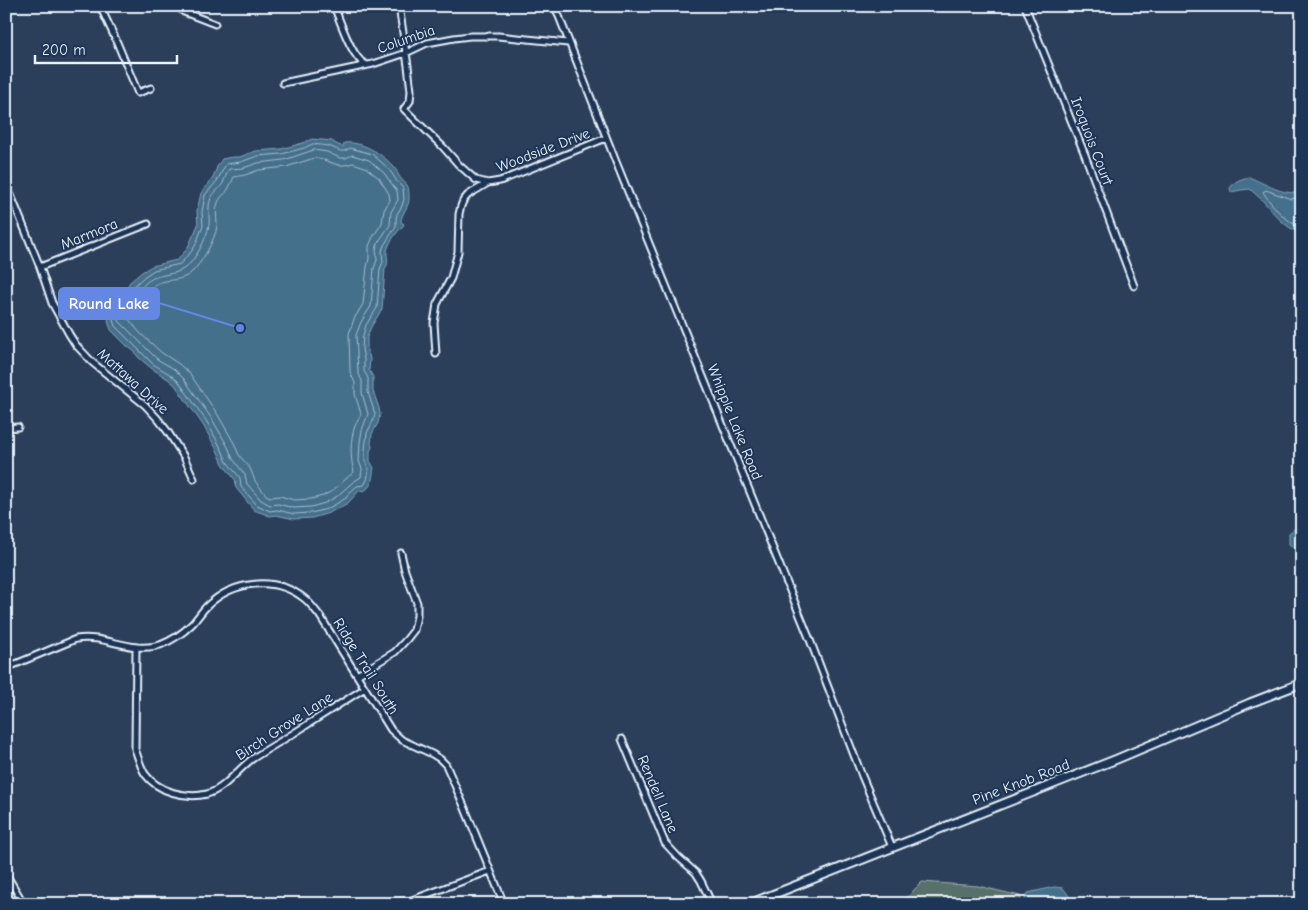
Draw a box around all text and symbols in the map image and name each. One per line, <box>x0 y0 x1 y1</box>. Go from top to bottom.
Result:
street label: Columbia <box>375 21 437 57</box>
scale bar <box>35 32 178 64</box>
text: 200 m <box>42 41 86 59</box>
street label: Iroquois Court <box>1067 95 1117 188</box>
street label: Woodside Drive <box>494 124 593 176</box>
street label: Marmora <box>58 214 120 254</box>
callout: Round Lake <box>59 288 159 319</box>
text: Round Lake <box>69 295 149 313</box>
street label: Mattawa Drive <box>94 344 173 418</box>
street label: Whipple Lake Road <box>704 362 766 482</box>
street label: Ridge Trail South <box>329 615 403 717</box>
street label: Birch Grove Lane <box>232 688 336 764</box>
street label: Rendell Lane <box>634 753 683 836</box>
street label: Pine Knob Road <box>970 755 1072 809</box>

